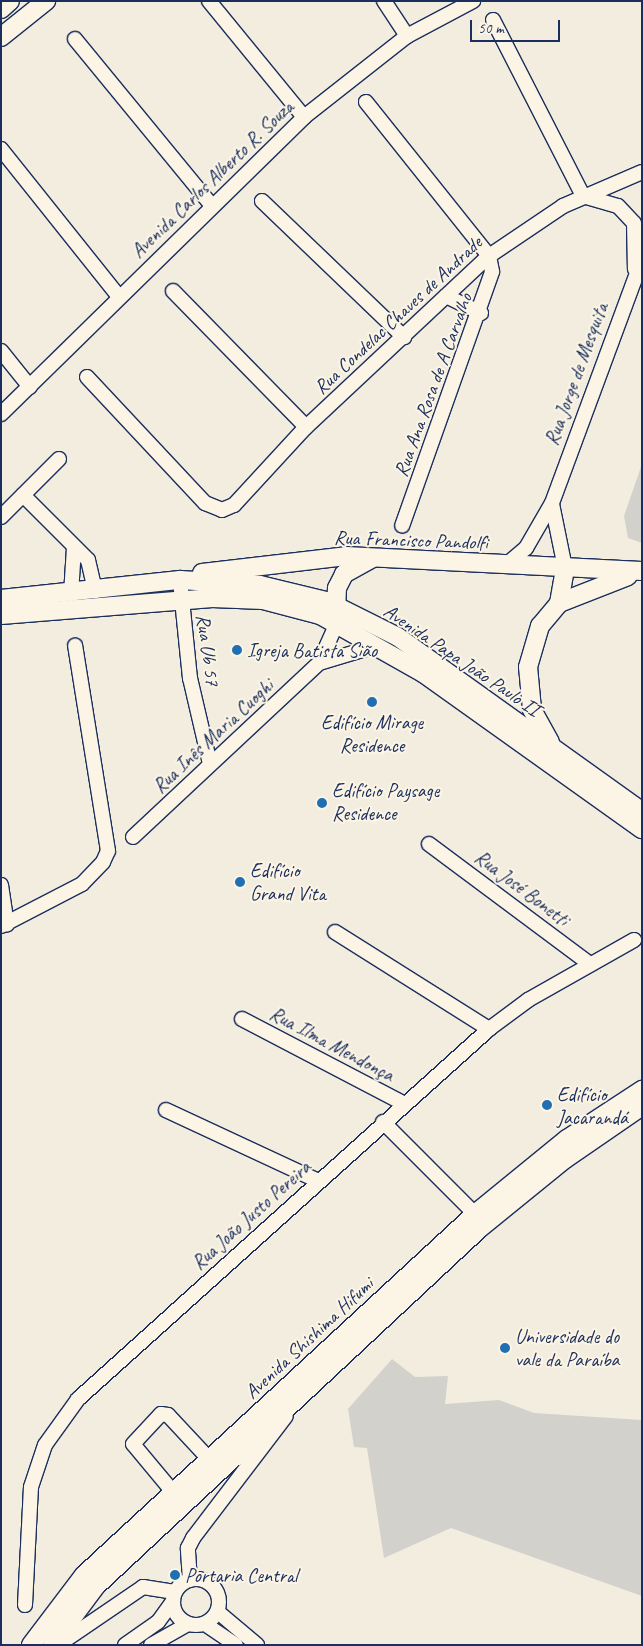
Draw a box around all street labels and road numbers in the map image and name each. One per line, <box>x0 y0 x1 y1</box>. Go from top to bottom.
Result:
street label: Avenida Carlos Alberto R. Souza <box>126 95 298 263</box>
street label: Rua Condelac Chaves de Andrade <box>309 230 487 400</box>
street label: Rua Ana Rosa de A Carvalho <box>389 290 477 480</box>
street label: Rua Jorge de Mesquita <box>539 299 613 449</box>
street label: Rua Francisco Pandolfi <box>333 525 489 555</box>
street label: Avenida Papa João Paulo II <box>379 599 545 721</box>
street label: Rua Ub 57 <box>191 613 225 687</box>
street label: Rua Inês Maria Cuoghi <box>148 674 278 798</box>
street label: Rua José Bonetti <box>470 845 574 931</box>
street label: Rua Ilma Mendonça <box>266 1001 398 1087</box>
street label: Rua João Justo Pereira <box>187 1155 315 1275</box>
street label: Avenida Shishima Hifumi <box>239 1272 379 1404</box>

